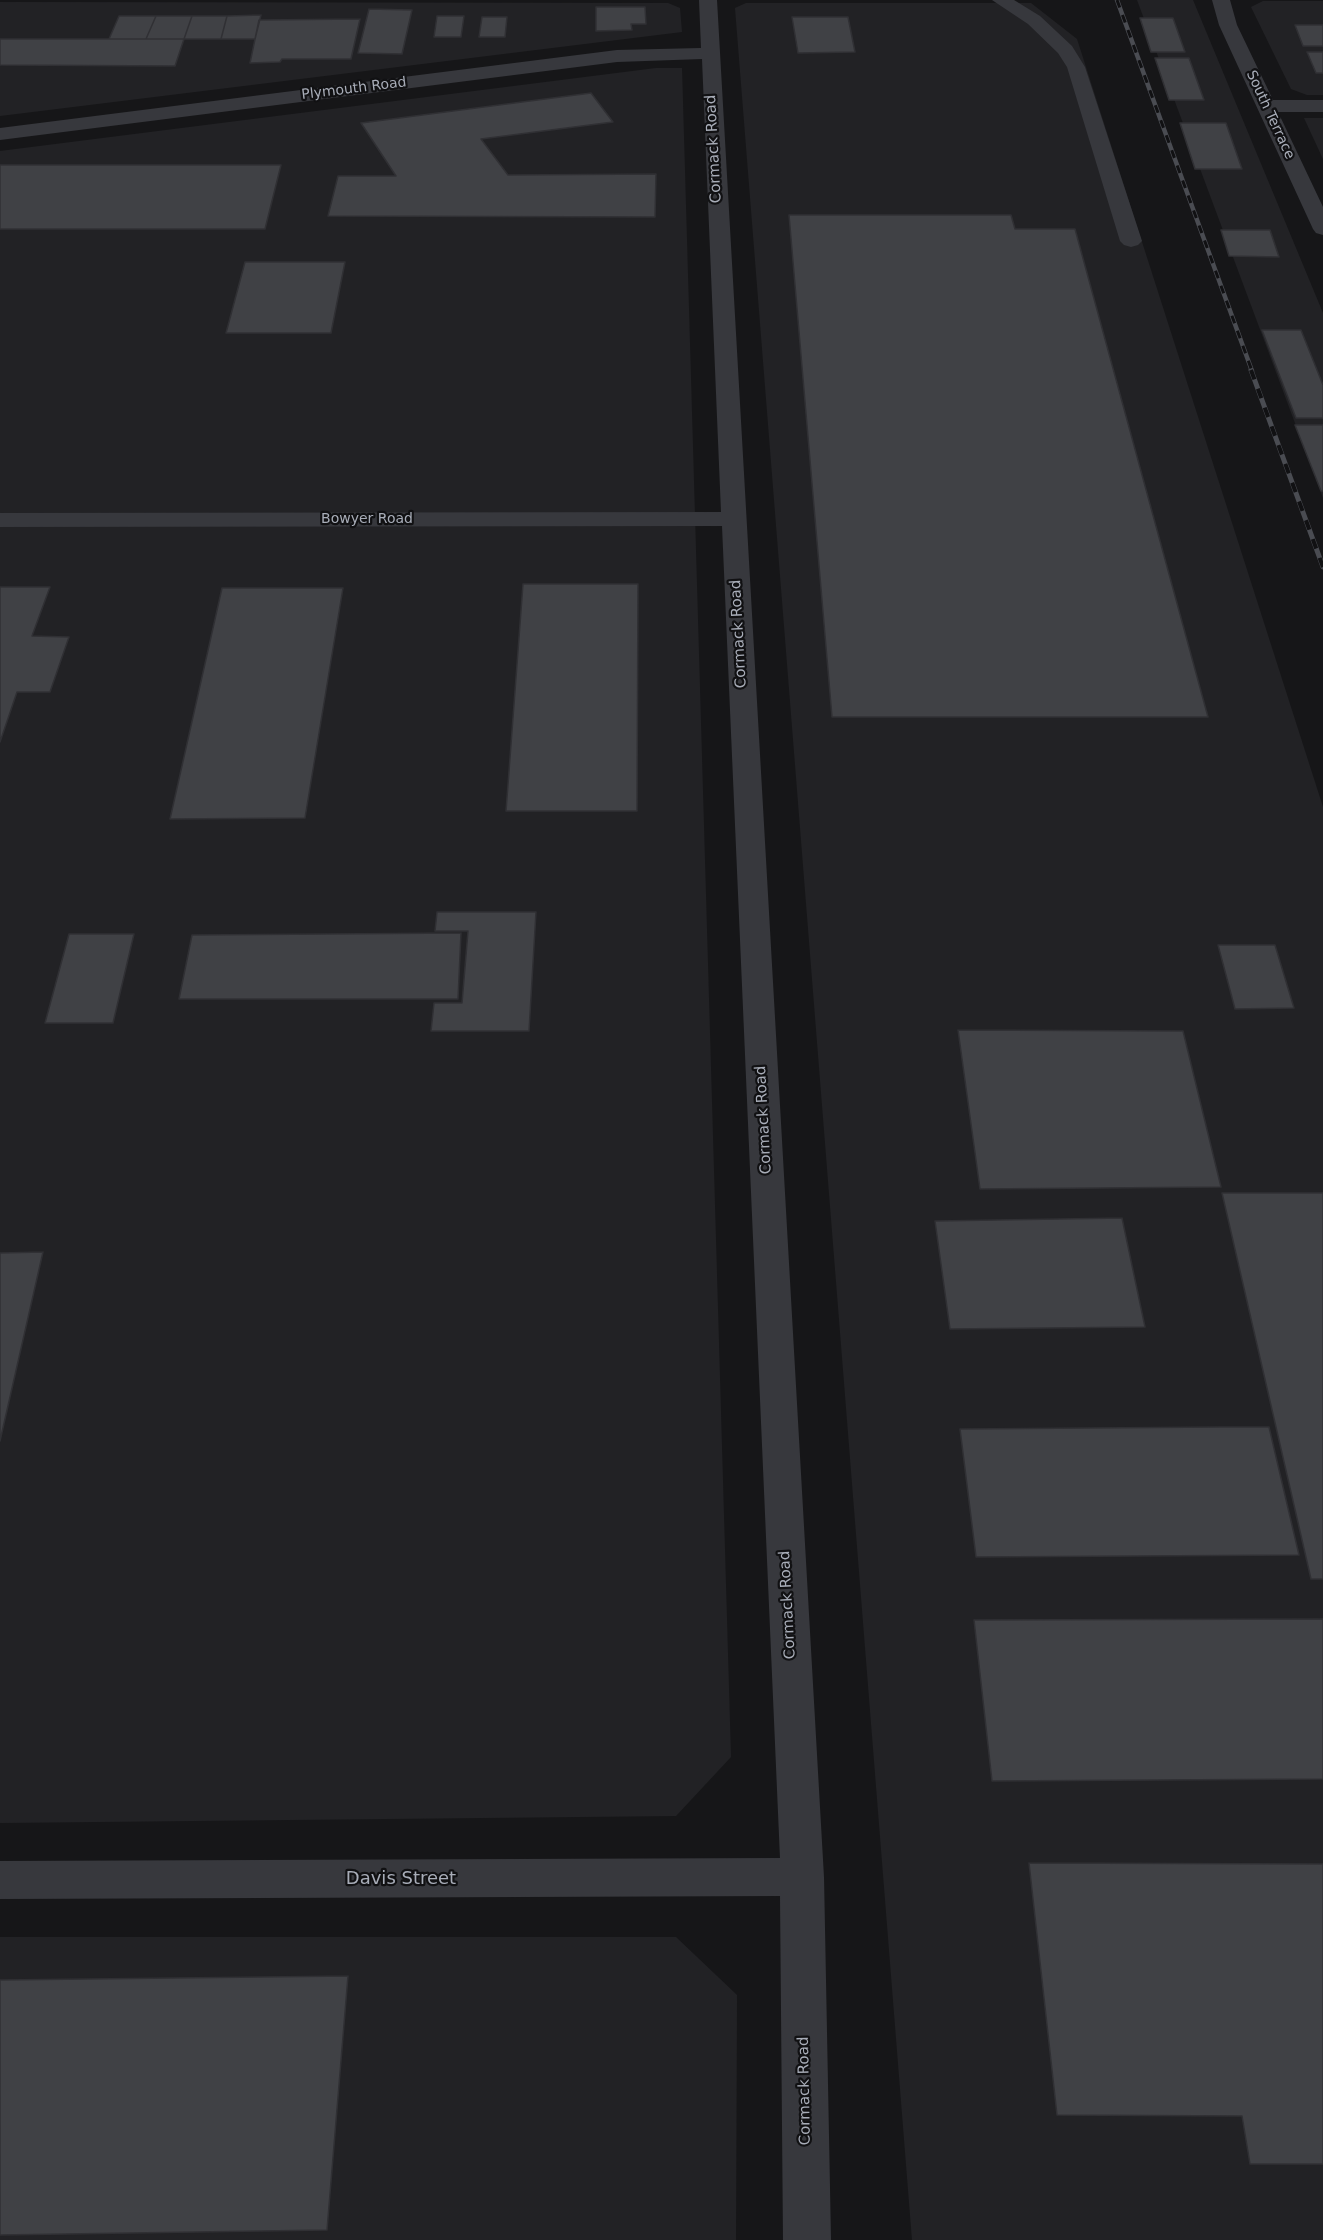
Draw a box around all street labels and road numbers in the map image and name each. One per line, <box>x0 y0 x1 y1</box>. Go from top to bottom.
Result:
street label: South Terrace <box>1242 68 1298 162</box>
street label: Plymouth Road <box>301 74 407 104</box>
street label: Cormack Road <box>702 94 726 204</box>
street label: Bowyer Road <box>321 511 413 527</box>
street label: Cormack Road <box>727 579 751 689</box>
street label: Cormack Road <box>752 1065 776 1175</box>
street label: Cormack Road <box>776 1550 800 1660</box>
street label: Davis Street <box>346 1868 456 1890</box>
street label: Cormack Road <box>795 2037 815 2145</box>

